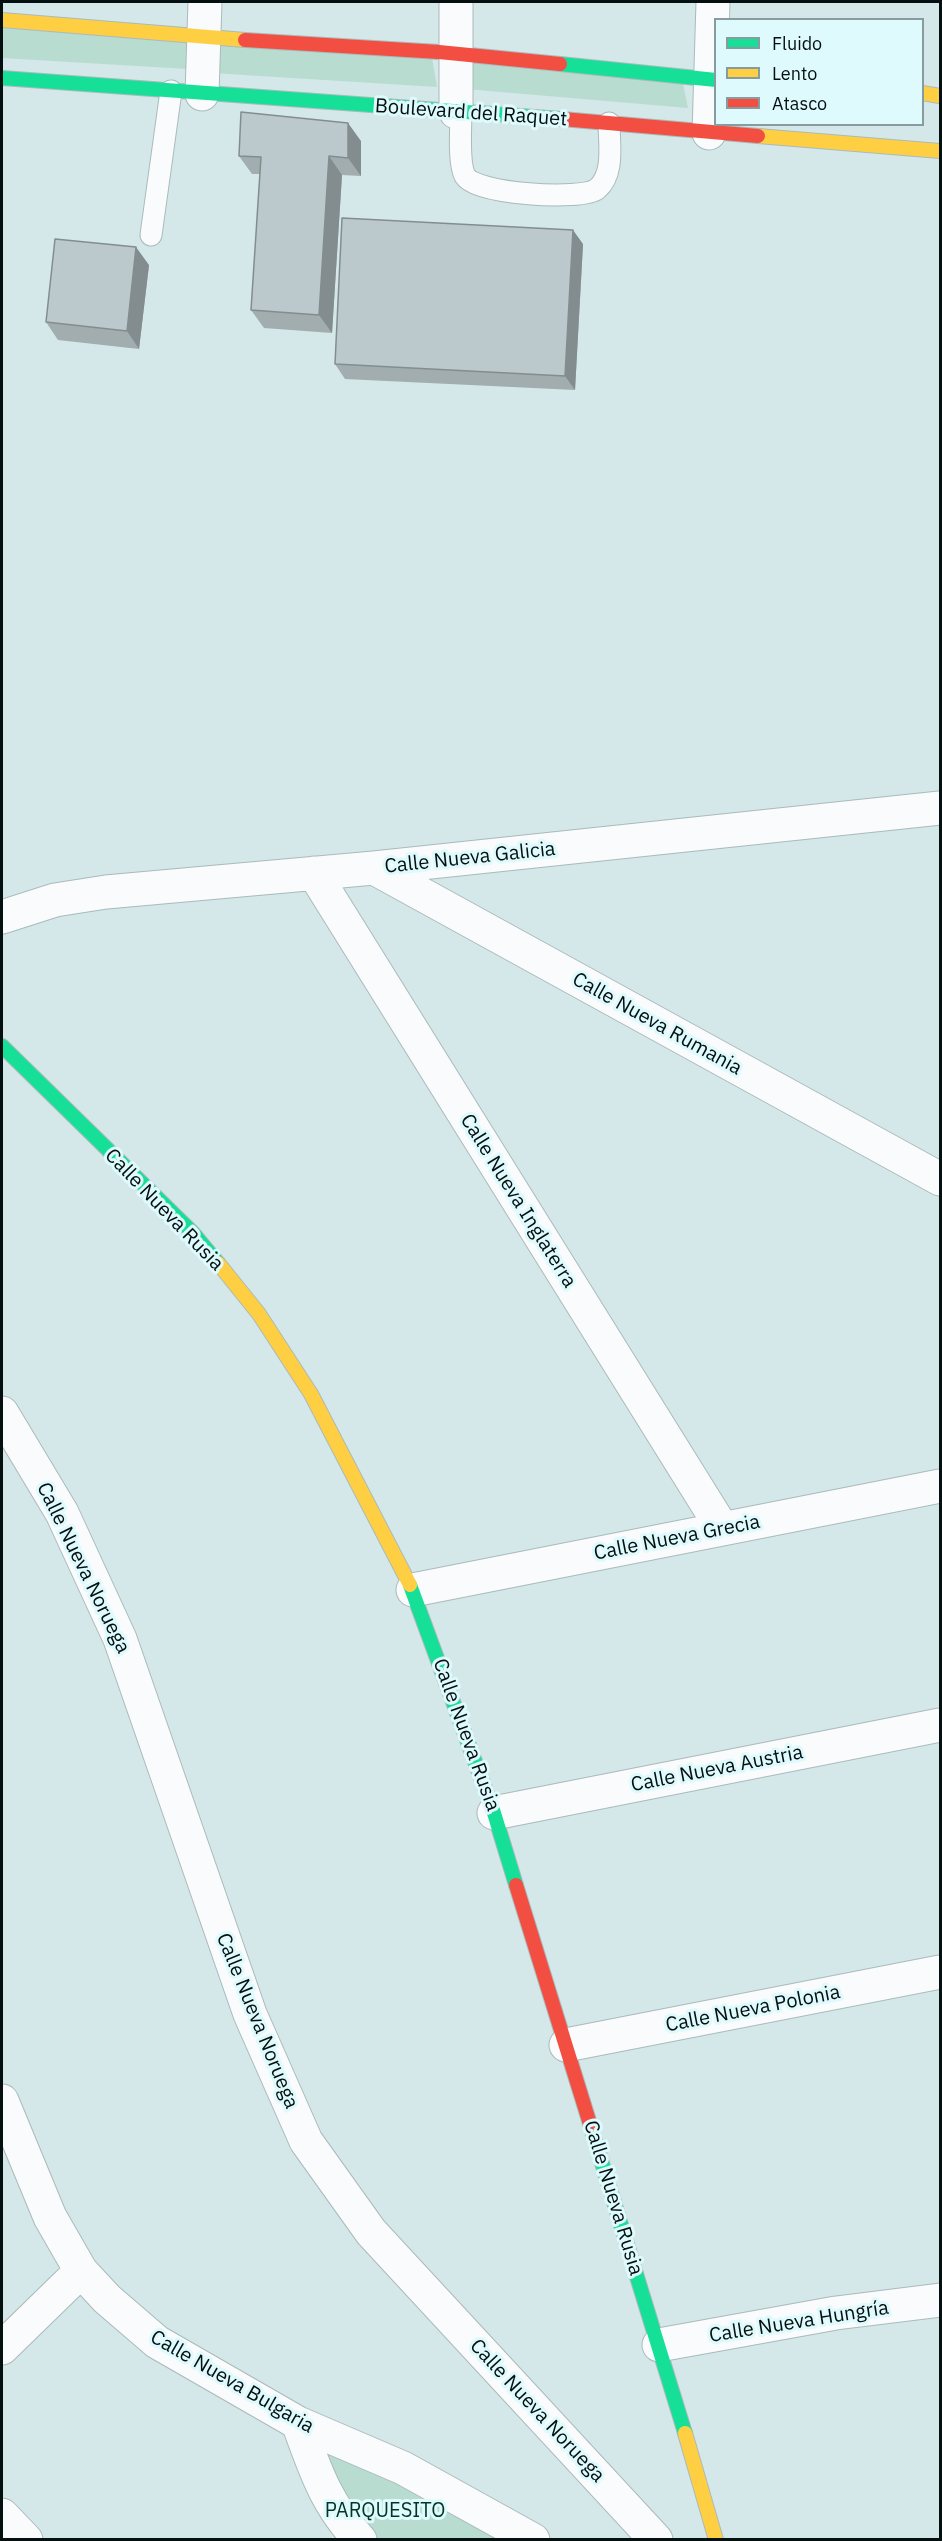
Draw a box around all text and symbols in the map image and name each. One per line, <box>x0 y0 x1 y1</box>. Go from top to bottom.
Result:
legend <box>714 18 924 126</box>
text: Fluido <box>772 32 822 55</box>
text: Lento <box>772 62 817 85</box>
text: Atasco <box>772 92 827 115</box>
street label: Boulevard del Raquet <box>374 94 568 132</box>
street label: Calle Nueva Galicia <box>383 837 557 879</box>
street label: Calle Nueva Rumania <box>568 967 746 1081</box>
street label: Calle Nueva Inglaterra <box>455 1110 581 1292</box>
street label: Calle Nueva Rusia <box>100 1144 228 1276</box>
street label: Calle Nueva Noruega <box>31 1479 135 1657</box>
street label: Calle Nueva Grecia <box>592 1510 762 1566</box>
street label: Calle Nueva Rusia <box>427 1655 505 1815</box>
street label: Calle Nueva Austria <box>629 1741 805 1797</box>
street label: Calle Nueva Noruega <box>211 1930 303 2112</box>
street label: Calle Nueva Polonia <box>664 1980 842 2038</box>
street label: Calle Nueva Rusia <box>578 2118 648 2278</box>
street label: Calle Nueva Hungría <box>708 2296 890 2348</box>
street label: Calle Nueva Bulgaria <box>146 2325 318 2439</box>
street label: Calle Nueva Noruega <box>464 2334 610 2488</box>
park label: PARQUESITO <box>325 2499 445 2523</box>

